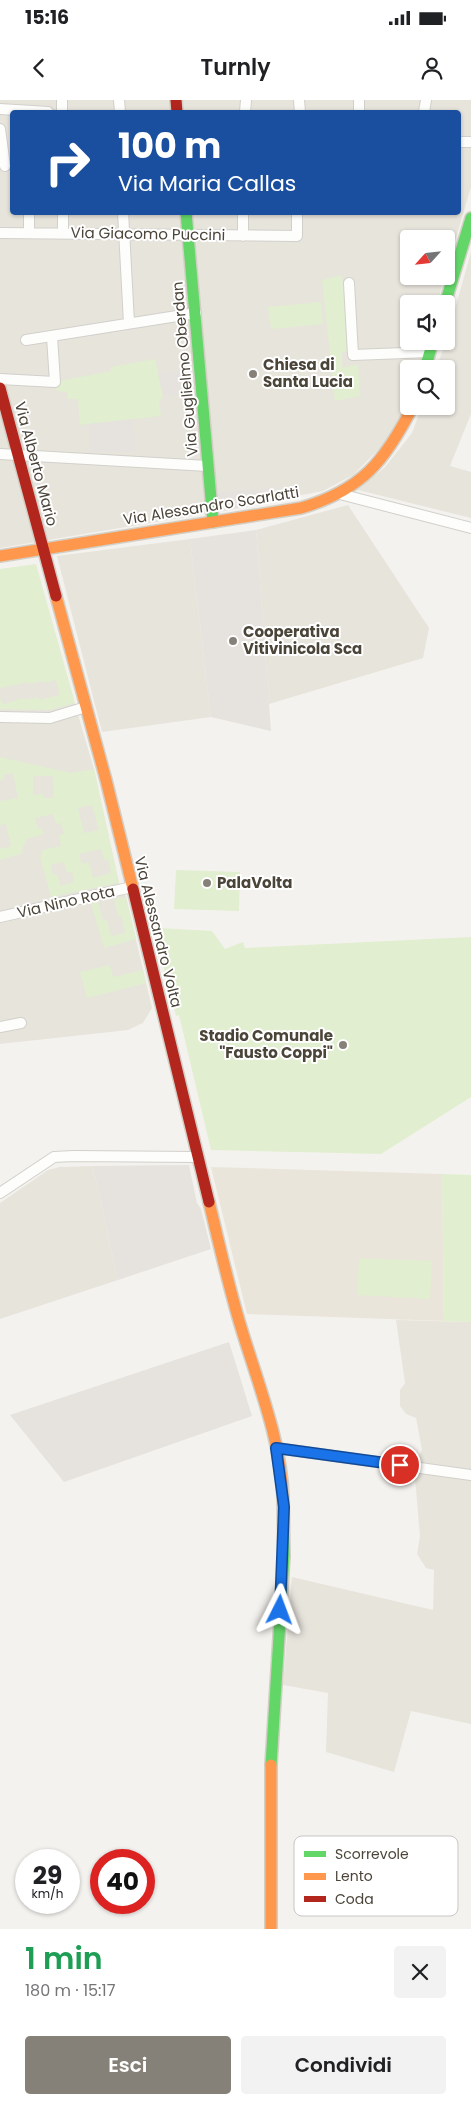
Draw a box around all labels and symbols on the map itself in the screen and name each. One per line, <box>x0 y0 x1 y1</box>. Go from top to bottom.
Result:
street label: Via Giacomo Puccini <box>70 222 226 245</box>
north arrow <box>400 230 455 285</box>
street label: Via Guglielmo Oberdan <box>166 281 203 457</box>
place label: Chiesa di Santa Lucia <box>263 354 353 392</box>
marker: Chiesa di Santa Lucia <box>247 368 259 380</box>
street label: Via Alberto Mario <box>10 399 63 528</box>
street label: Via Alessandro Scarlatti <box>121 481 300 530</box>
place label: Cooperativa Vitivinicola Sca <box>243 621 362 659</box>
marker: Cooperativa Vitivinicola Sca <box>227 635 239 647</box>
street label: Via Alessandro Volta <box>130 854 187 1010</box>
place label: PalaVolta <box>217 872 292 893</box>
marker: PalaVolta <box>201 877 213 889</box>
street label: Via Nino Rota <box>15 880 117 923</box>
place label: Stadio Comunale "Fausto Coppi" <box>199 1025 333 1063</box>
marker: Stadio Comunale "Fausto Coppi" <box>337 1039 349 1051</box>
pin <box>379 1444 421 1486</box>
position arrow <box>253 1583 305 1635</box>
legend <box>294 1836 458 1916</box>
text: Scorrevole <box>335 1844 409 1864</box>
speed limit sign: 40 <box>90 1849 155 1914</box>
text: Lento <box>335 1866 373 1886</box>
text: Coda <box>335 1889 374 1909</box>

